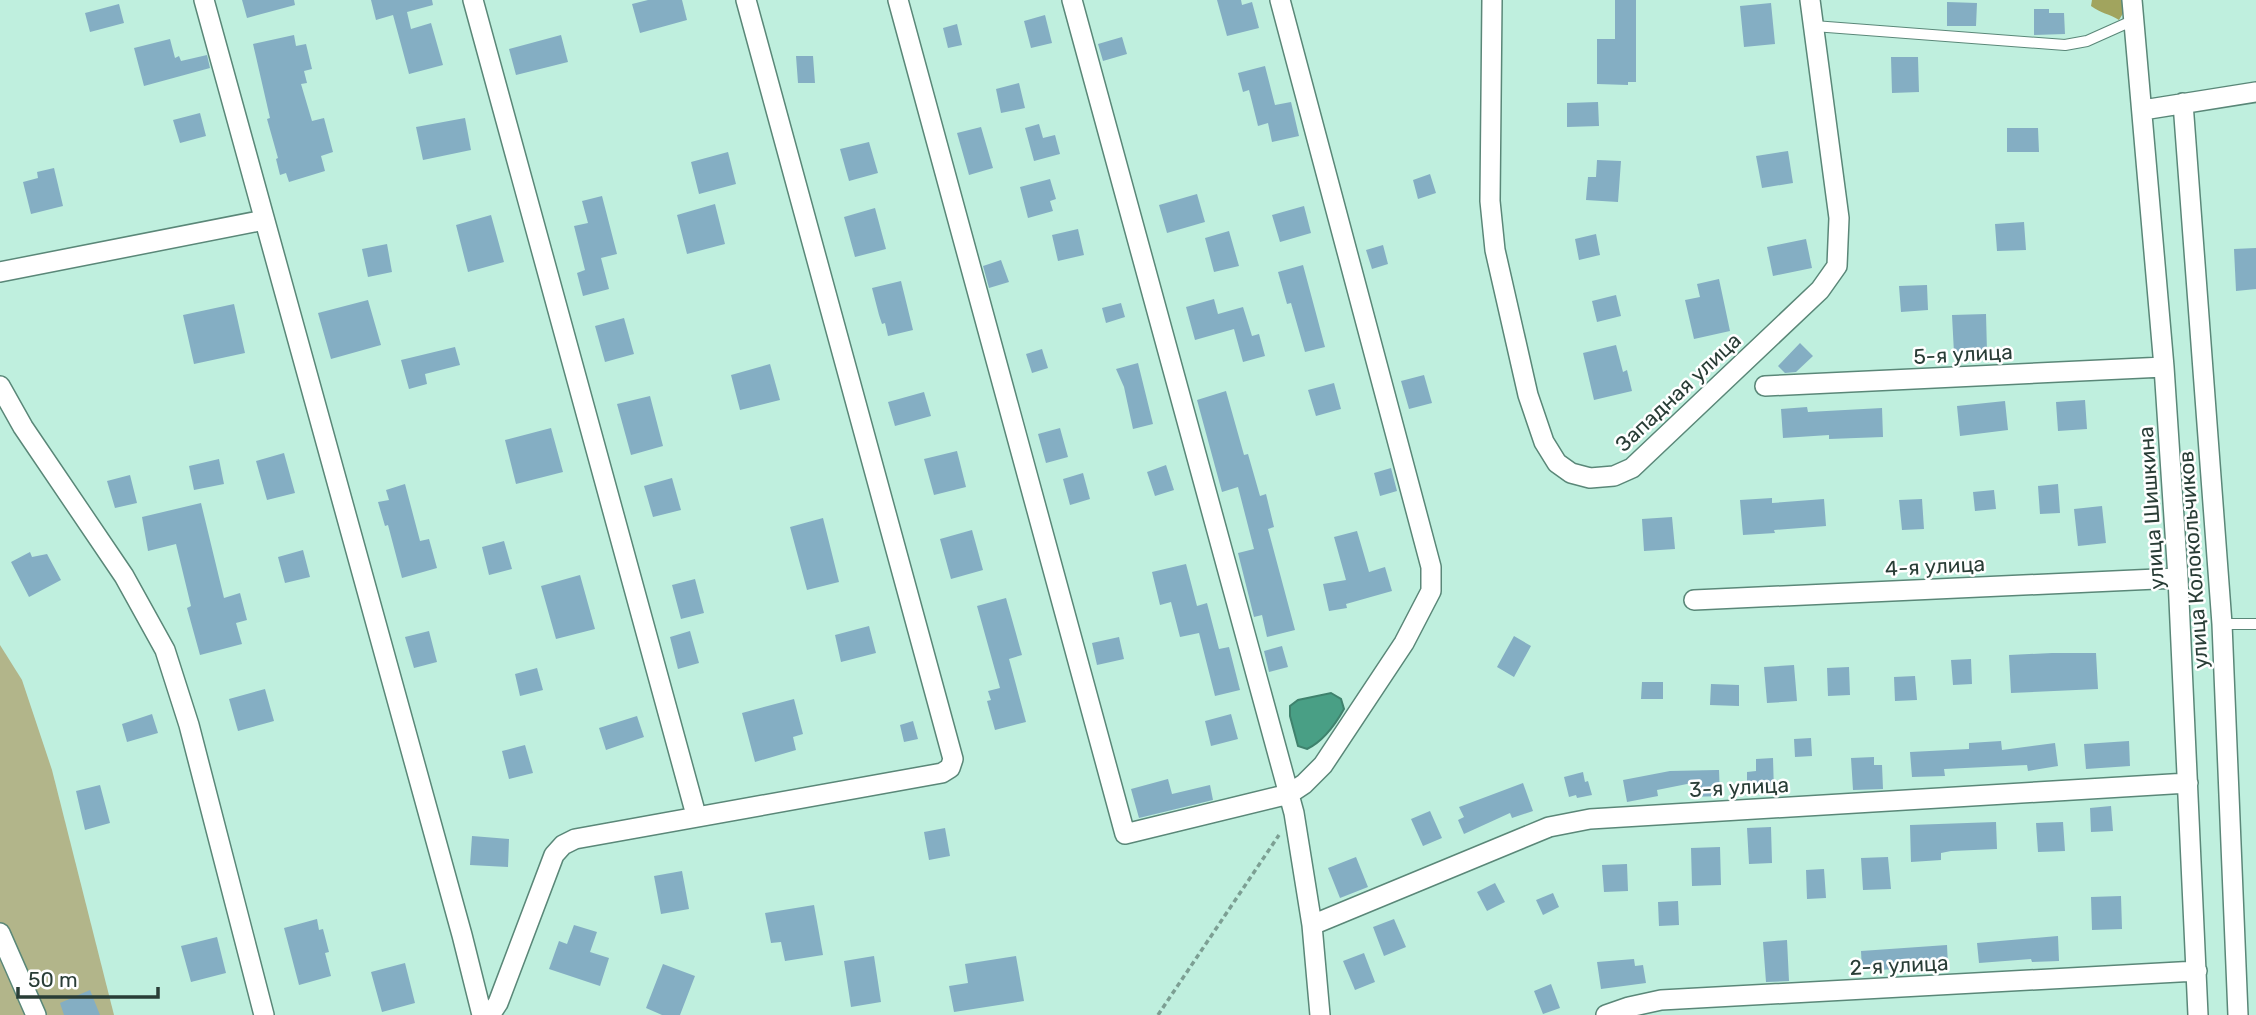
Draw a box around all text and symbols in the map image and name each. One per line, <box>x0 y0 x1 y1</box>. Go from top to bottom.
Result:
street label: Западная улица <box>1610 327 1746 457</box>
street label: 5-я улица <box>1913 339 2013 369</box>
street label: улица Шишкина <box>2133 426 2169 590</box>
street label: улица Колокольчиков <box>2173 450 2213 670</box>
street label: 4-я улица <box>1884 551 1986 581</box>
street label: 3-я улица <box>1689 772 1789 802</box>
street label: 2-я улица <box>1849 950 1949 980</box>
scale bar <box>18 956 158 1000</box>
text: 50 m <box>28 967 78 992</box>

